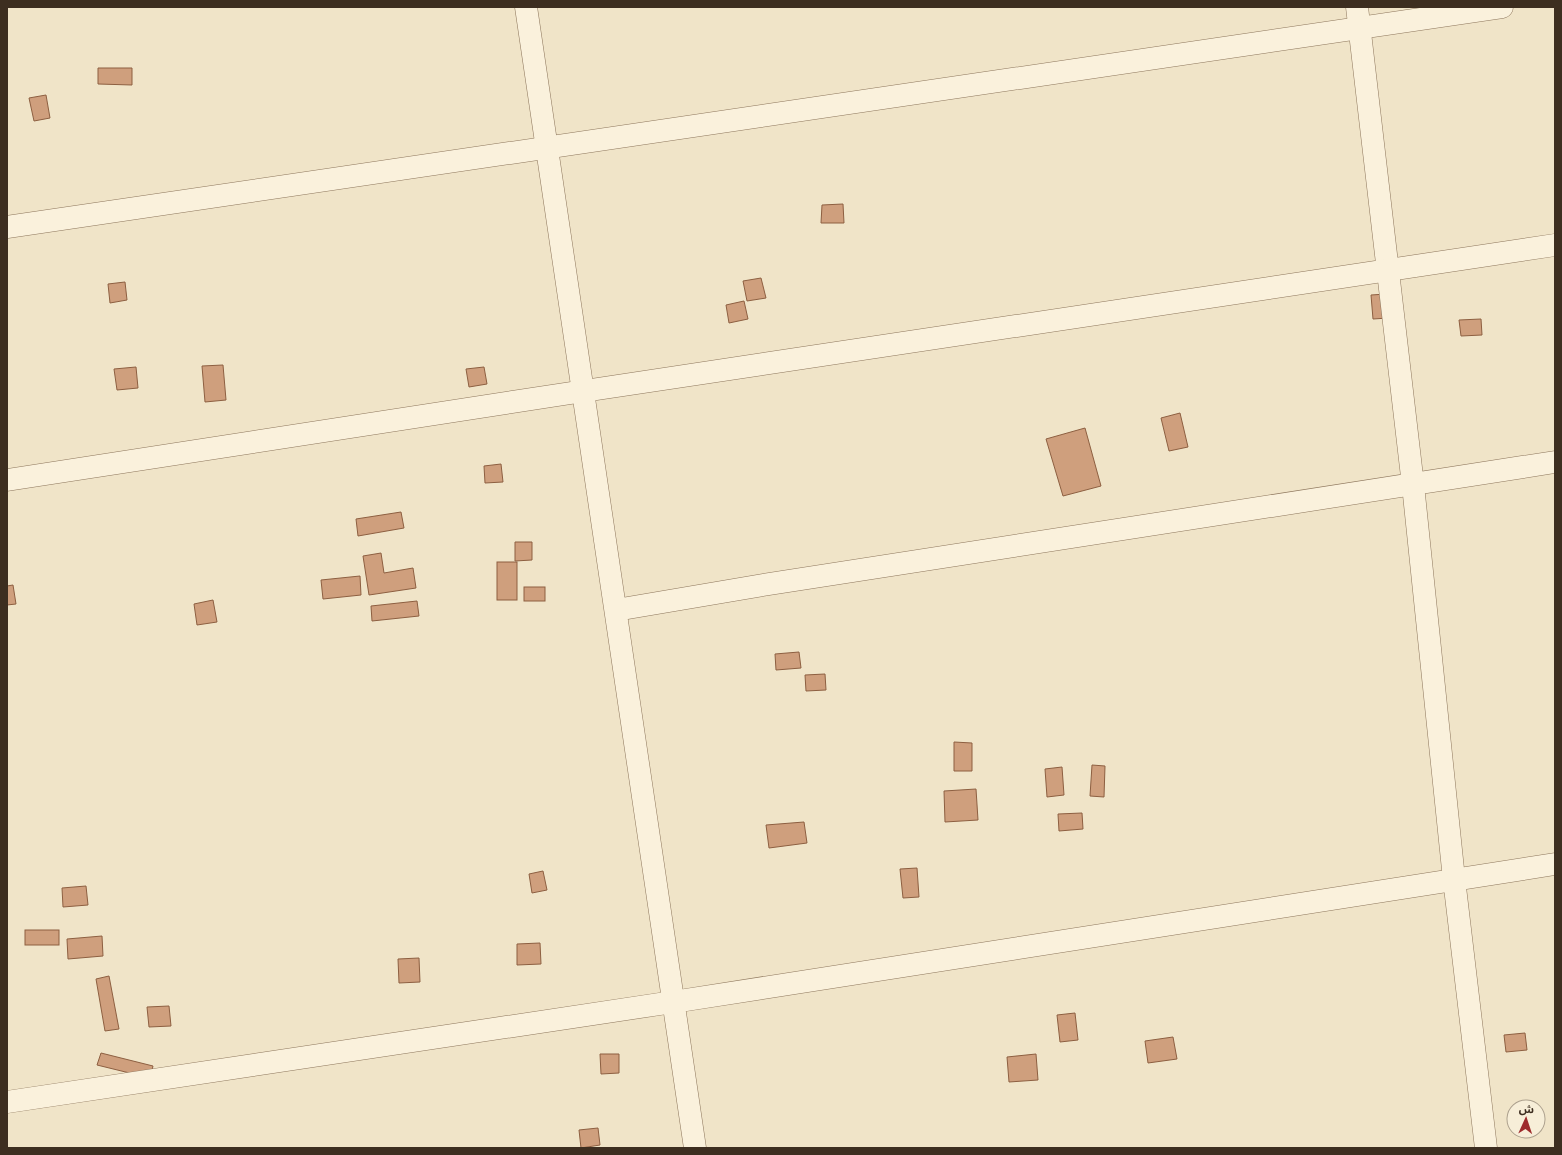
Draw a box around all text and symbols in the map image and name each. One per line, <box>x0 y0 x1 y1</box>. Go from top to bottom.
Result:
north arrow <box>1506 1099 1546 1139</box>
text: ش <box>1519 1101 1534 1118</box>

